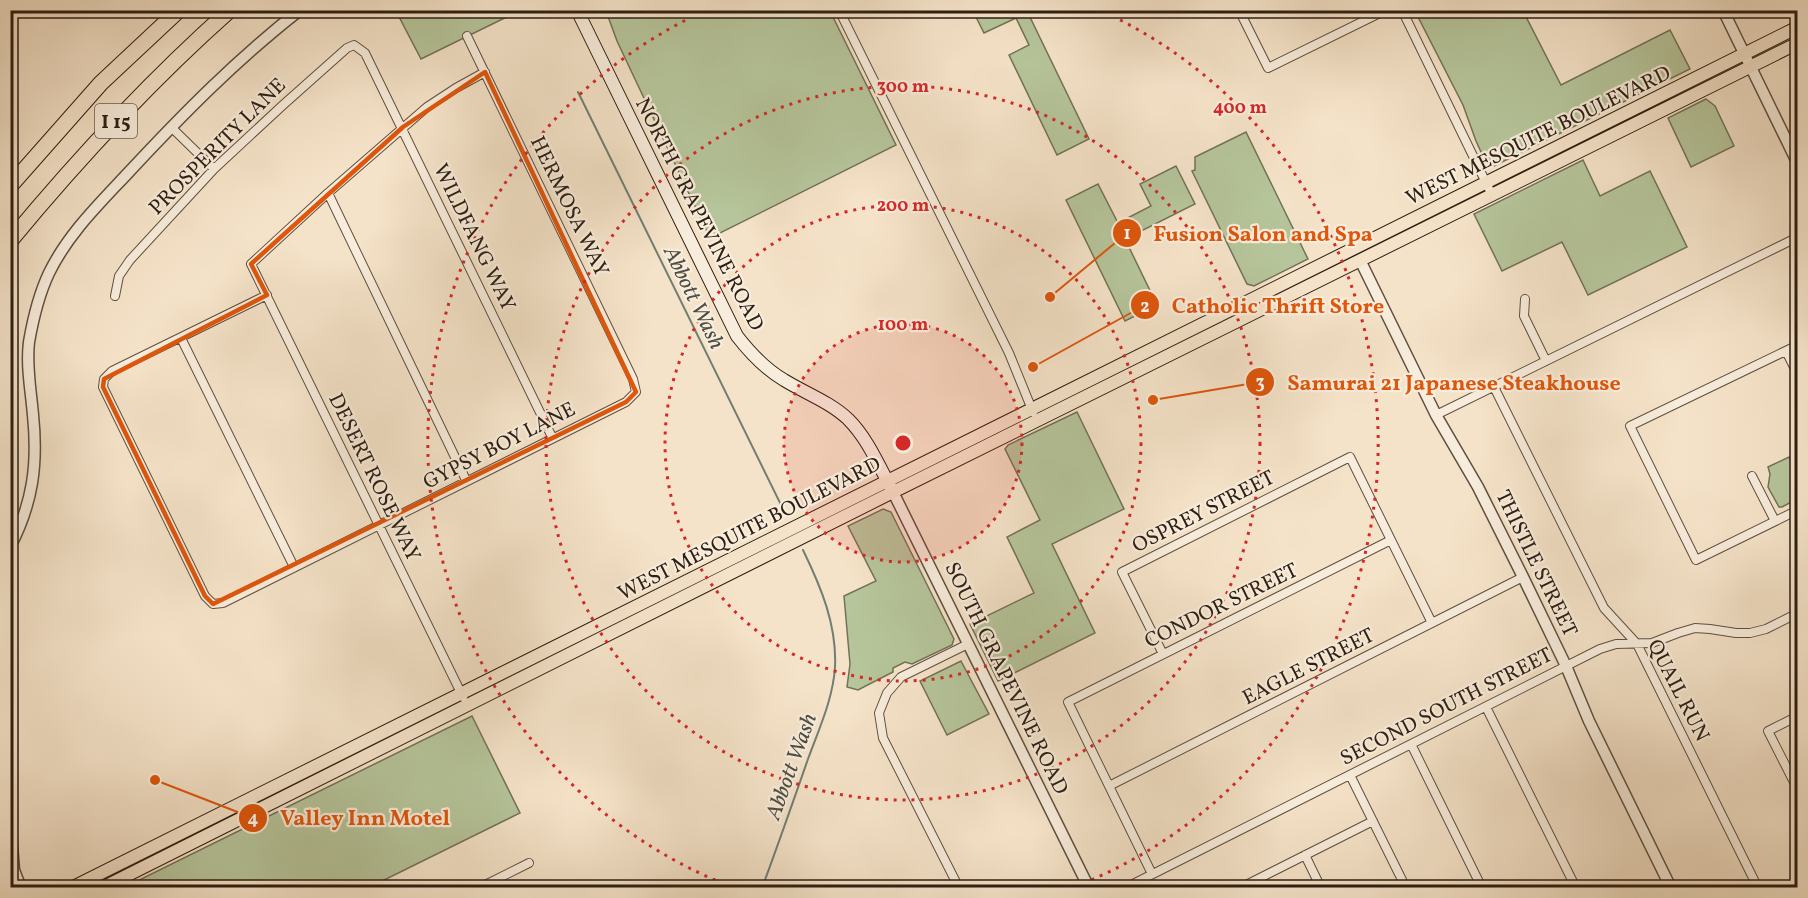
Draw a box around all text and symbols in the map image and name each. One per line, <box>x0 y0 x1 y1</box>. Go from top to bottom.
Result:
street label: WEST MESQUITE BOULEVARD <box>1401 59 1676 213</box>
street label: PROSPERITY LANE <box>143 72 293 222</box>
text: 300 m <box>877 75 929 100</box>
street label: NORTH GRAPEVINE ROAD <box>627 93 770 336</box>
text: 400 m <box>1213 96 1267 121</box>
road number: I 15 <box>95 104 137 138</box>
street label: HERMOSA WAY <box>522 132 615 282</box>
street label: WILDFANG WAY <box>425 159 522 316</box>
text: 200 m <box>877 194 929 219</box>
callout: Fusion Salon and Spa <box>1112 213 1385 253</box>
text: Fusion Salon and Spa <box>1153 220 1373 251</box>
text: 1 <box>1123 222 1131 247</box>
water label: Abbott Wash <box>654 240 731 355</box>
callout: Catholic Thrift Store <box>1130 285 1397 325</box>
text: Catholic Thrift Store <box>1172 292 1384 323</box>
text: 2 <box>1140 295 1150 320</box>
text: 100 m <box>878 313 928 338</box>
callout: Samurai 21 Japanese Steakhouse <box>1245 362 1633 402</box>
text: Samurai 21 Japanese Steakhouse <box>1287 369 1621 400</box>
text: 3 <box>1255 371 1265 396</box>
street label: DESERT ROSE WAY <box>320 389 427 567</box>
street label: GYPSY BOY LANE <box>418 395 581 497</box>
centre of rings <box>893 433 913 453</box>
street label: WEST MESQUITE BOULEVARD <box>613 450 886 608</box>
street label: OSPREY STREET <box>1127 464 1280 561</box>
street label: THISTLE STREET <box>1488 485 1584 642</box>
street label: CONDOR STREET <box>1140 557 1303 656</box>
street label: SOUTH GRAPEVINE ROAD <box>937 558 1075 800</box>
street label: EAGLE STREET <box>1238 622 1380 713</box>
street label: QUAIL RUN <box>1640 635 1716 747</box>
street label: SECOND SOUTH STREET <box>1335 641 1558 774</box>
water label: Abbott Wash <box>758 709 826 825</box>
callout: Valley Inn Motel <box>238 798 462 838</box>
text: Valley Inn Motel <box>280 804 450 835</box>
text: 4 <box>248 807 259 832</box>

